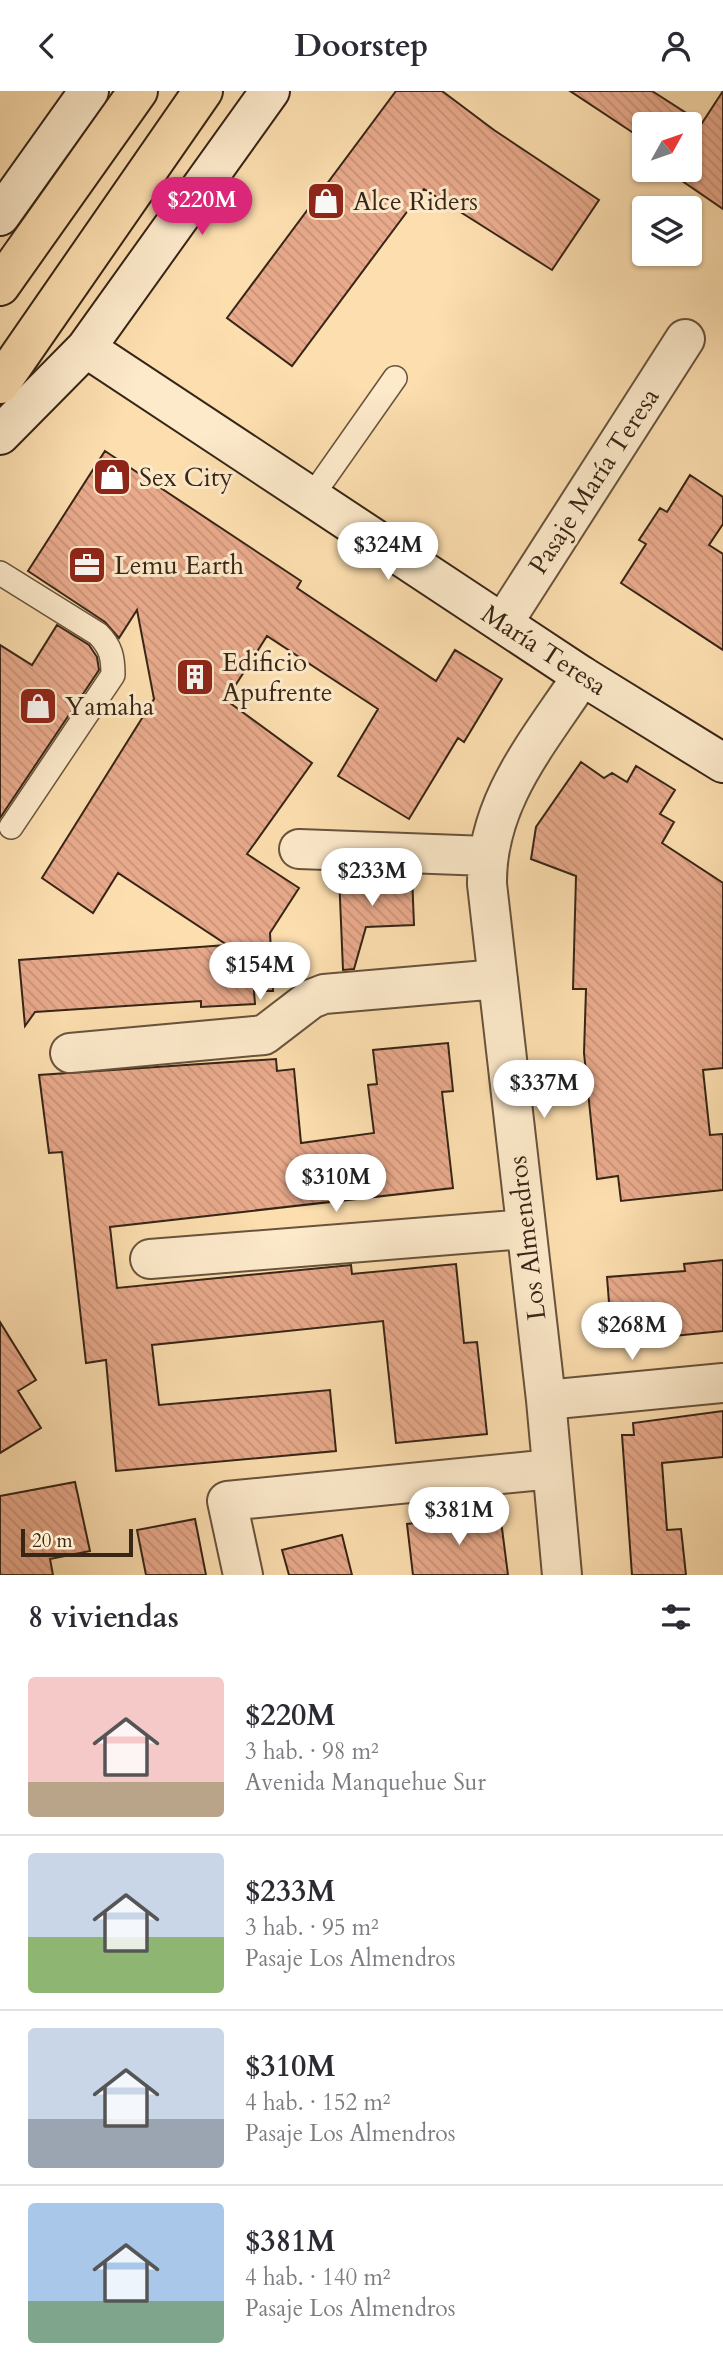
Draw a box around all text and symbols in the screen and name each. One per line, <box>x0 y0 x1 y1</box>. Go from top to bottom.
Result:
text: Doorstep <box>295 24 428 68</box>
icon: back <box>28 27 66 65</box>
icon: person <box>657 27 695 65</box>
north arrow <box>632 112 702 182</box>
map controls <box>632 112 702 266</box>
pin: $220M <box>153 177 251 237</box>
shop icon: Alce Riders <box>305 180 347 222</box>
text: $220M <box>167 184 237 215</box>
place label: Alce Riders <box>353 184 478 219</box>
button: layers <box>632 196 702 266</box>
street label: Pasaje María Teresa <box>521 381 667 581</box>
shop icon: Sex City <box>91 456 133 498</box>
place label: Sex City <box>139 460 233 495</box>
pin: $324M <box>339 523 437 582</box>
text: $324M <box>353 529 423 560</box>
office icon: Lemu Earth <box>66 544 108 586</box>
place label: Lemu Earth <box>114 548 244 583</box>
street label: María Teresa <box>475 596 613 704</box>
place label: Edificio Apufrente <box>222 645 333 710</box>
building icon: Edificio Apufrente <box>174 656 216 698</box>
shop icon: Yamaha <box>17 685 59 727</box>
place label: Yamaha <box>65 689 154 724</box>
pin: $233M <box>323 849 421 908</box>
text: $233M <box>337 855 407 886</box>
pin: $154M <box>211 943 309 1002</box>
text: $154M <box>225 949 295 980</box>
pin: $337M <box>495 1061 593 1120</box>
text: $337M <box>509 1067 579 1098</box>
street label: Los Almendros <box>500 1154 554 1322</box>
pin: $310M <box>287 1155 385 1214</box>
text: $310M <box>301 1161 371 1192</box>
pin: $268M <box>583 1303 681 1362</box>
text: $268M <box>597 1309 667 1340</box>
pin: $381M <box>410 1487 508 1547</box>
text: $381M <box>424 1494 494 1525</box>
scale bar <box>21 1526 133 1558</box>
text: 20 m <box>32 1528 73 1554</box>
text: 8 viviendas <box>28 1597 179 1638</box>
icon: filters <box>657 1598 695 1636</box>
text: $220M <box>245 1695 336 1736</box>
icon: home <box>84 1705 168 1789</box>
text: 3 hab. · 98 m² <box>245 1736 379 1767</box>
text: Avenida Manquehue Sur <box>245 1767 486 1798</box>
text: $233M <box>245 1871 336 1912</box>
icon: home <box>84 1881 168 1965</box>
text: 3 hab. · 95 m² <box>245 1912 379 1943</box>
text: Pasaje Los Almendros <box>245 1943 455 1974</box>
text: $310M <box>245 2046 336 2087</box>
icon: home <box>84 2056 168 2140</box>
text: 4 hab. · 152 m² <box>245 2087 391 2118</box>
text: Pasaje Los Almendros <box>245 2118 455 2149</box>
text: $381M <box>245 2221 336 2262</box>
icon: home <box>84 2231 168 2315</box>
text: 4 hab. · 140 m² <box>245 2262 391 2293</box>
text: Pasaje Los Almendros <box>245 2293 455 2324</box>

